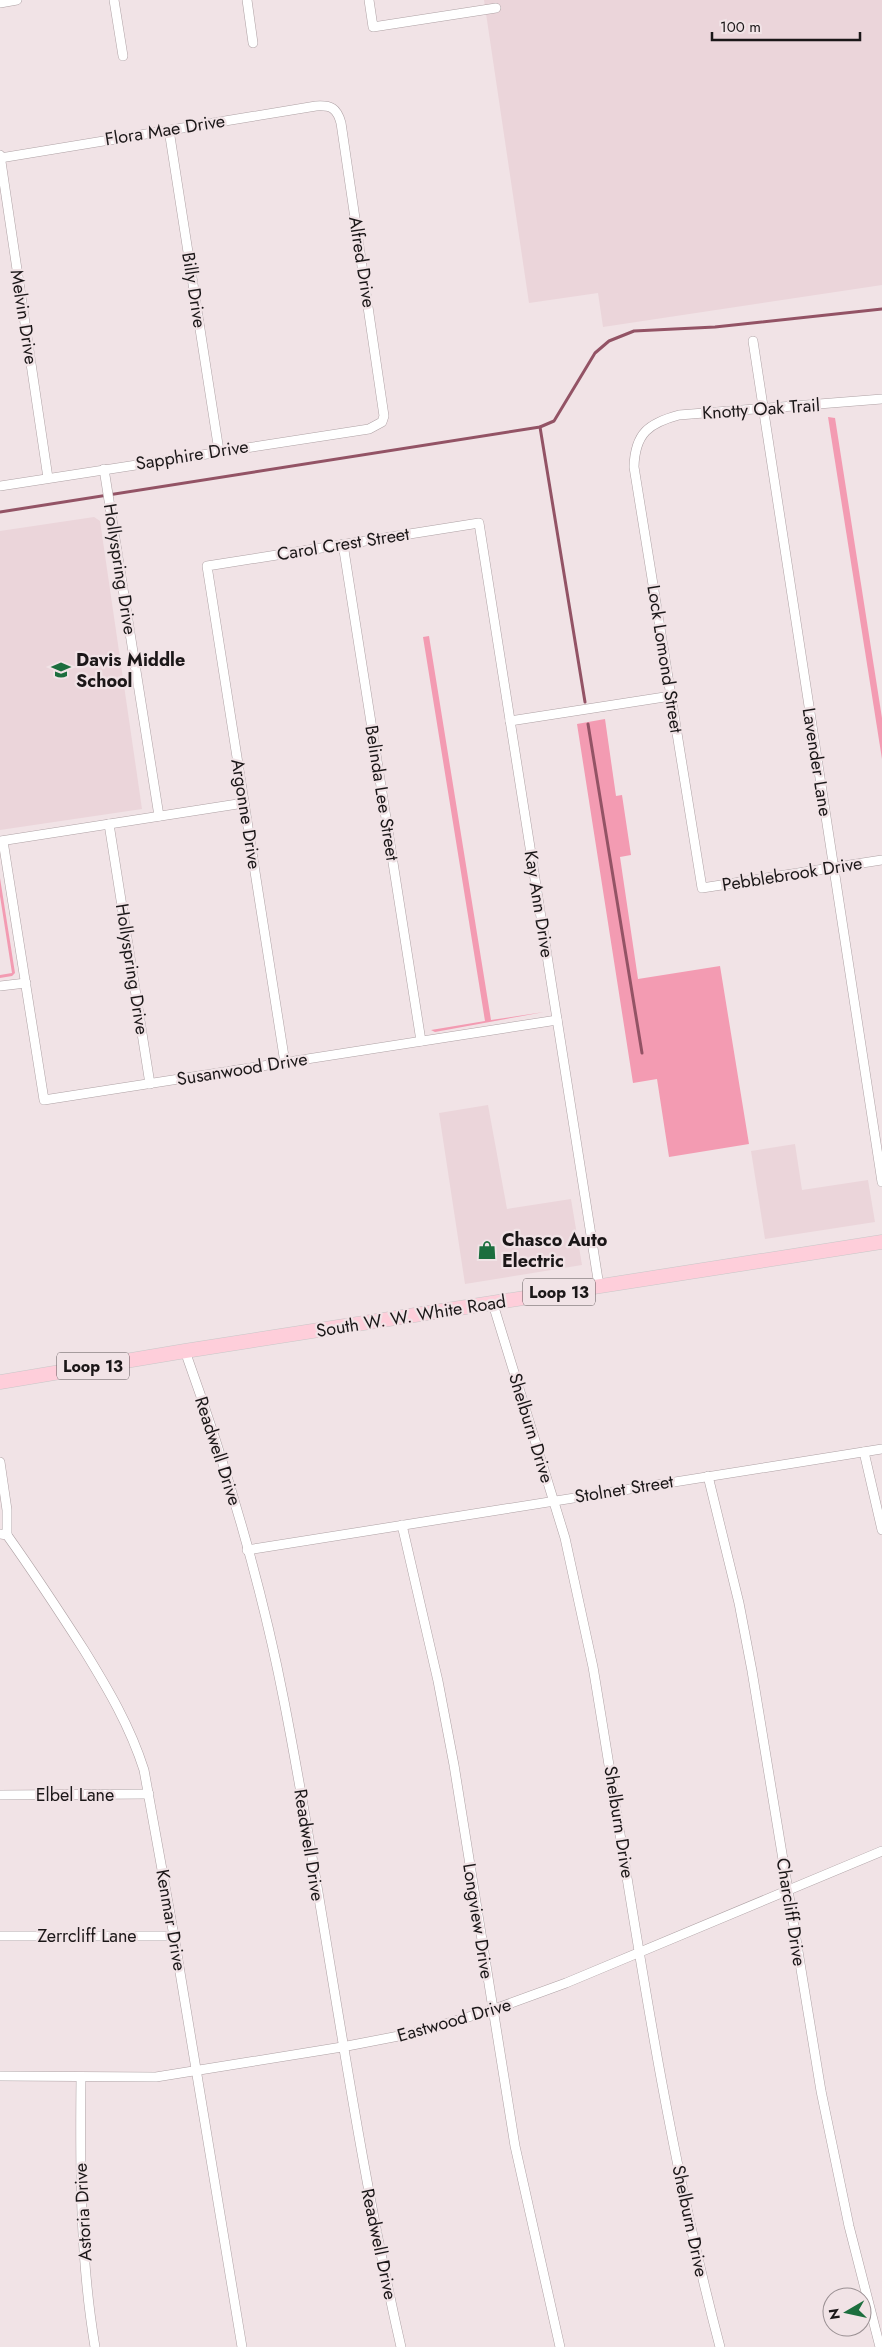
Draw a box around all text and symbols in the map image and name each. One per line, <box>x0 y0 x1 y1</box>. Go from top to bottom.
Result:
scale bar <box>712 10 860 42</box>
text: 100 m <box>720 16 761 38</box>
street label: Flora Mae Drive <box>103 108 227 152</box>
street label: Alfred Drive <box>342 215 382 309</box>
street label: Billy Drive <box>175 250 213 330</box>
street label: Melvin Drive <box>4 268 44 366</box>
street label: Knotty Oak Trail <box>701 392 821 426</box>
street label: Sapphire Drive <box>134 433 250 477</box>
street label: Hollyspring Drive <box>97 502 143 636</box>
street label: Carol Crest Street <box>275 521 412 567</box>
street label: Lock Lomond Street <box>640 583 690 736</box>
place label: Davis Middle School <box>76 647 185 694</box>
school or university icon: Davis Middle School <box>50 659 72 681</box>
street label: Lavender Lane <box>796 706 838 818</box>
street label: Belinda Lee Street <box>358 723 406 863</box>
street label: Argonne Drive <box>224 757 268 871</box>
street label: Kay Ann Drive <box>518 849 560 959</box>
street label: Pebblebrook Drive <box>720 850 864 898</box>
street label: Hollyspring Drive <box>109 902 155 1036</box>
street label: Susanwood Drive <box>175 1046 309 1092</box>
place label: Chasco Auto Electric <box>502 1227 608 1274</box>
shop icon: Chasco Auto Electric <box>476 1239 498 1261</box>
road number: Loop 13 <box>523 1278 595 1305</box>
street label: South W. W. White Road <box>314 1288 508 1344</box>
road number: Loop 13 <box>57 1352 129 1380</box>
street label: Shelburn Drive <box>502 1370 560 1486</box>
street label: Readwell Drive <box>188 1393 248 1509</box>
street label: Stolnet Street <box>573 1468 676 1510</box>
street label: Shelburn Drive <box>597 1764 641 1880</box>
street label: Elbel Lane <box>36 1782 114 1808</box>
street label: Readwell Drive <box>287 1787 331 1903</box>
street label: Charcliff Drive <box>770 1856 812 1968</box>
street label: Longview Drive <box>456 1861 500 1981</box>
street label: Kenmar Drive <box>149 1867 193 1973</box>
street label: Zerrcliff Lane <box>37 1923 137 1949</box>
street label: Eastwood Drive <box>394 1991 514 2049</box>
street label: Astoria Drive <box>67 2162 99 2262</box>
street label: Shelburn Drive <box>665 2163 715 2279</box>
street label: Readwell Drive <box>355 2186 403 2302</box>
north arrow <box>822 2287 872 2337</box>
text: N <box>823 2307 845 2321</box>

